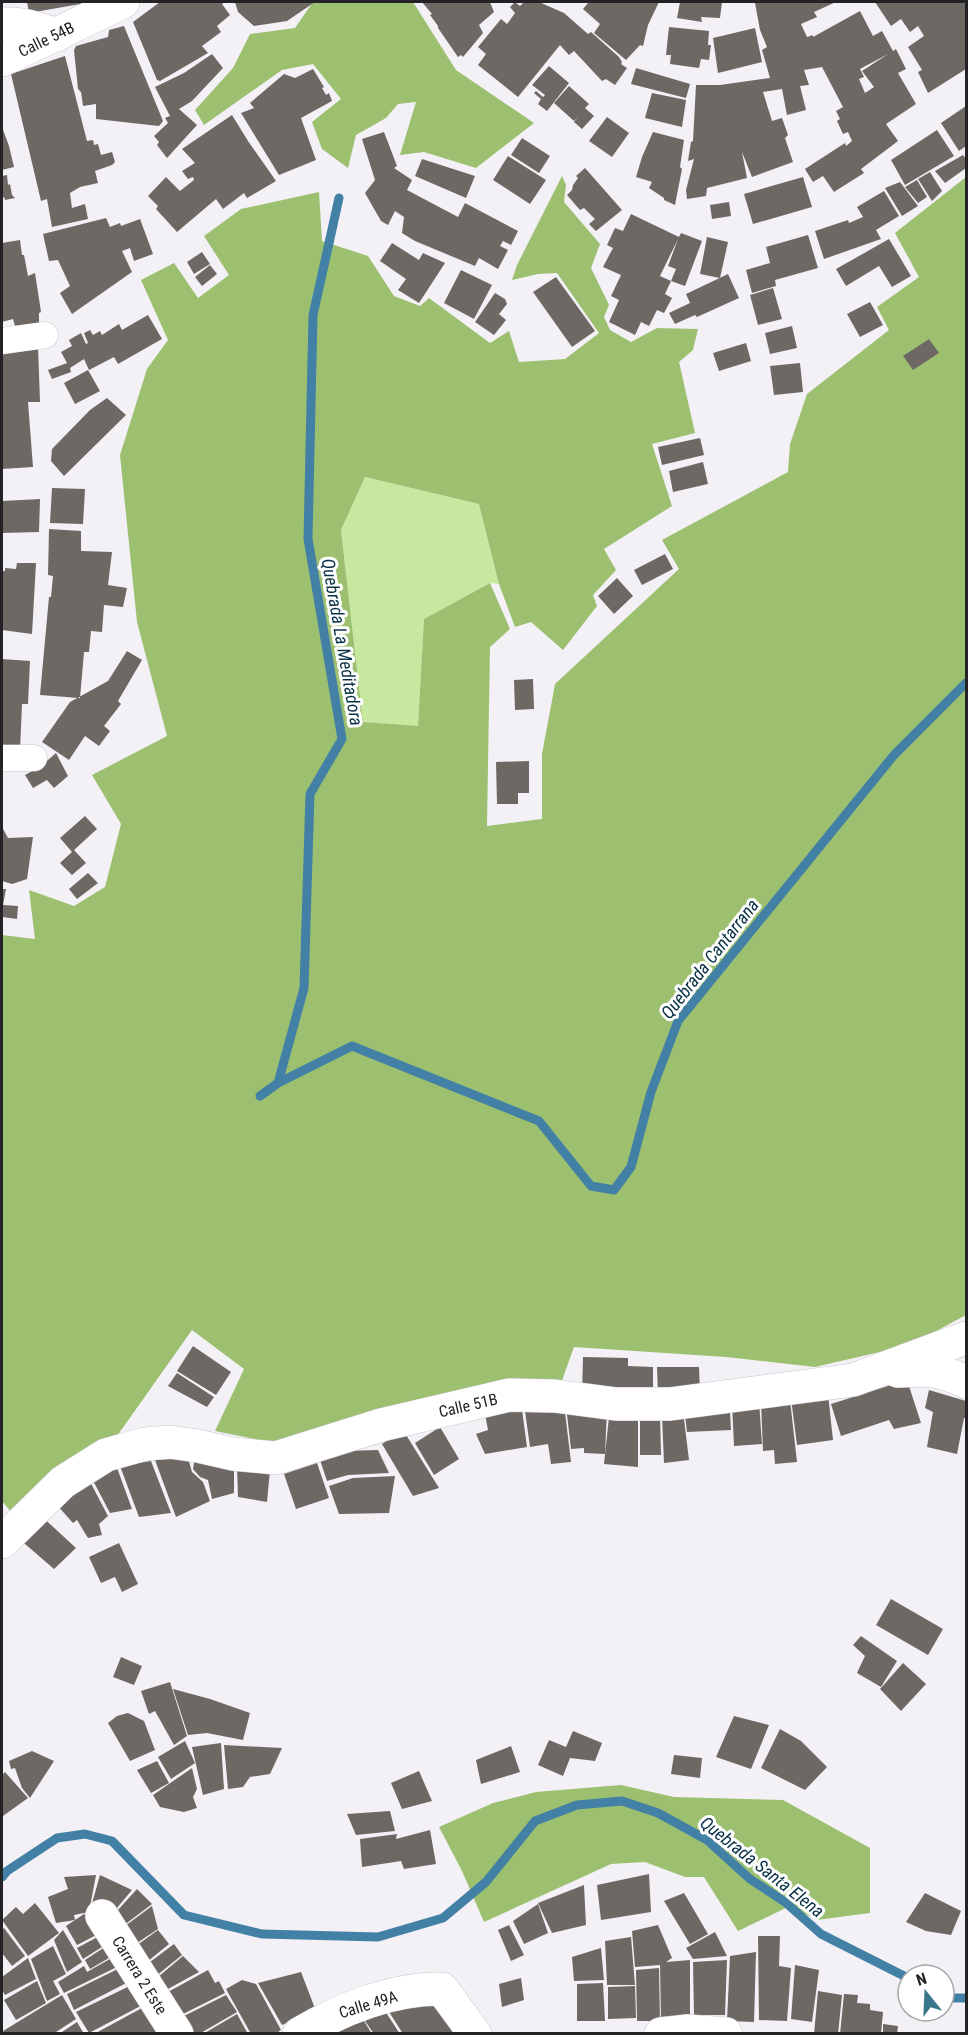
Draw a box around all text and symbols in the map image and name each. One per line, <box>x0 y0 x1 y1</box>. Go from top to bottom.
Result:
street label: Calle 54B <box>15 18 77 61</box>
water label: Quebrada La Meditadora <box>317 557 368 727</box>
water label: Quebrada Cantarrana <box>656 895 763 1023</box>
street label: Calle 51B <box>437 1390 499 1421</box>
water label: Quebrada Santa Elena <box>696 1812 828 1921</box>
street label: Carrera 2 Este <box>108 1933 171 2018</box>
north arrow <box>896 1963 956 2023</box>
text: N <box>914 1969 929 1990</box>
street label: Calle 49A <box>337 1987 400 2022</box>

